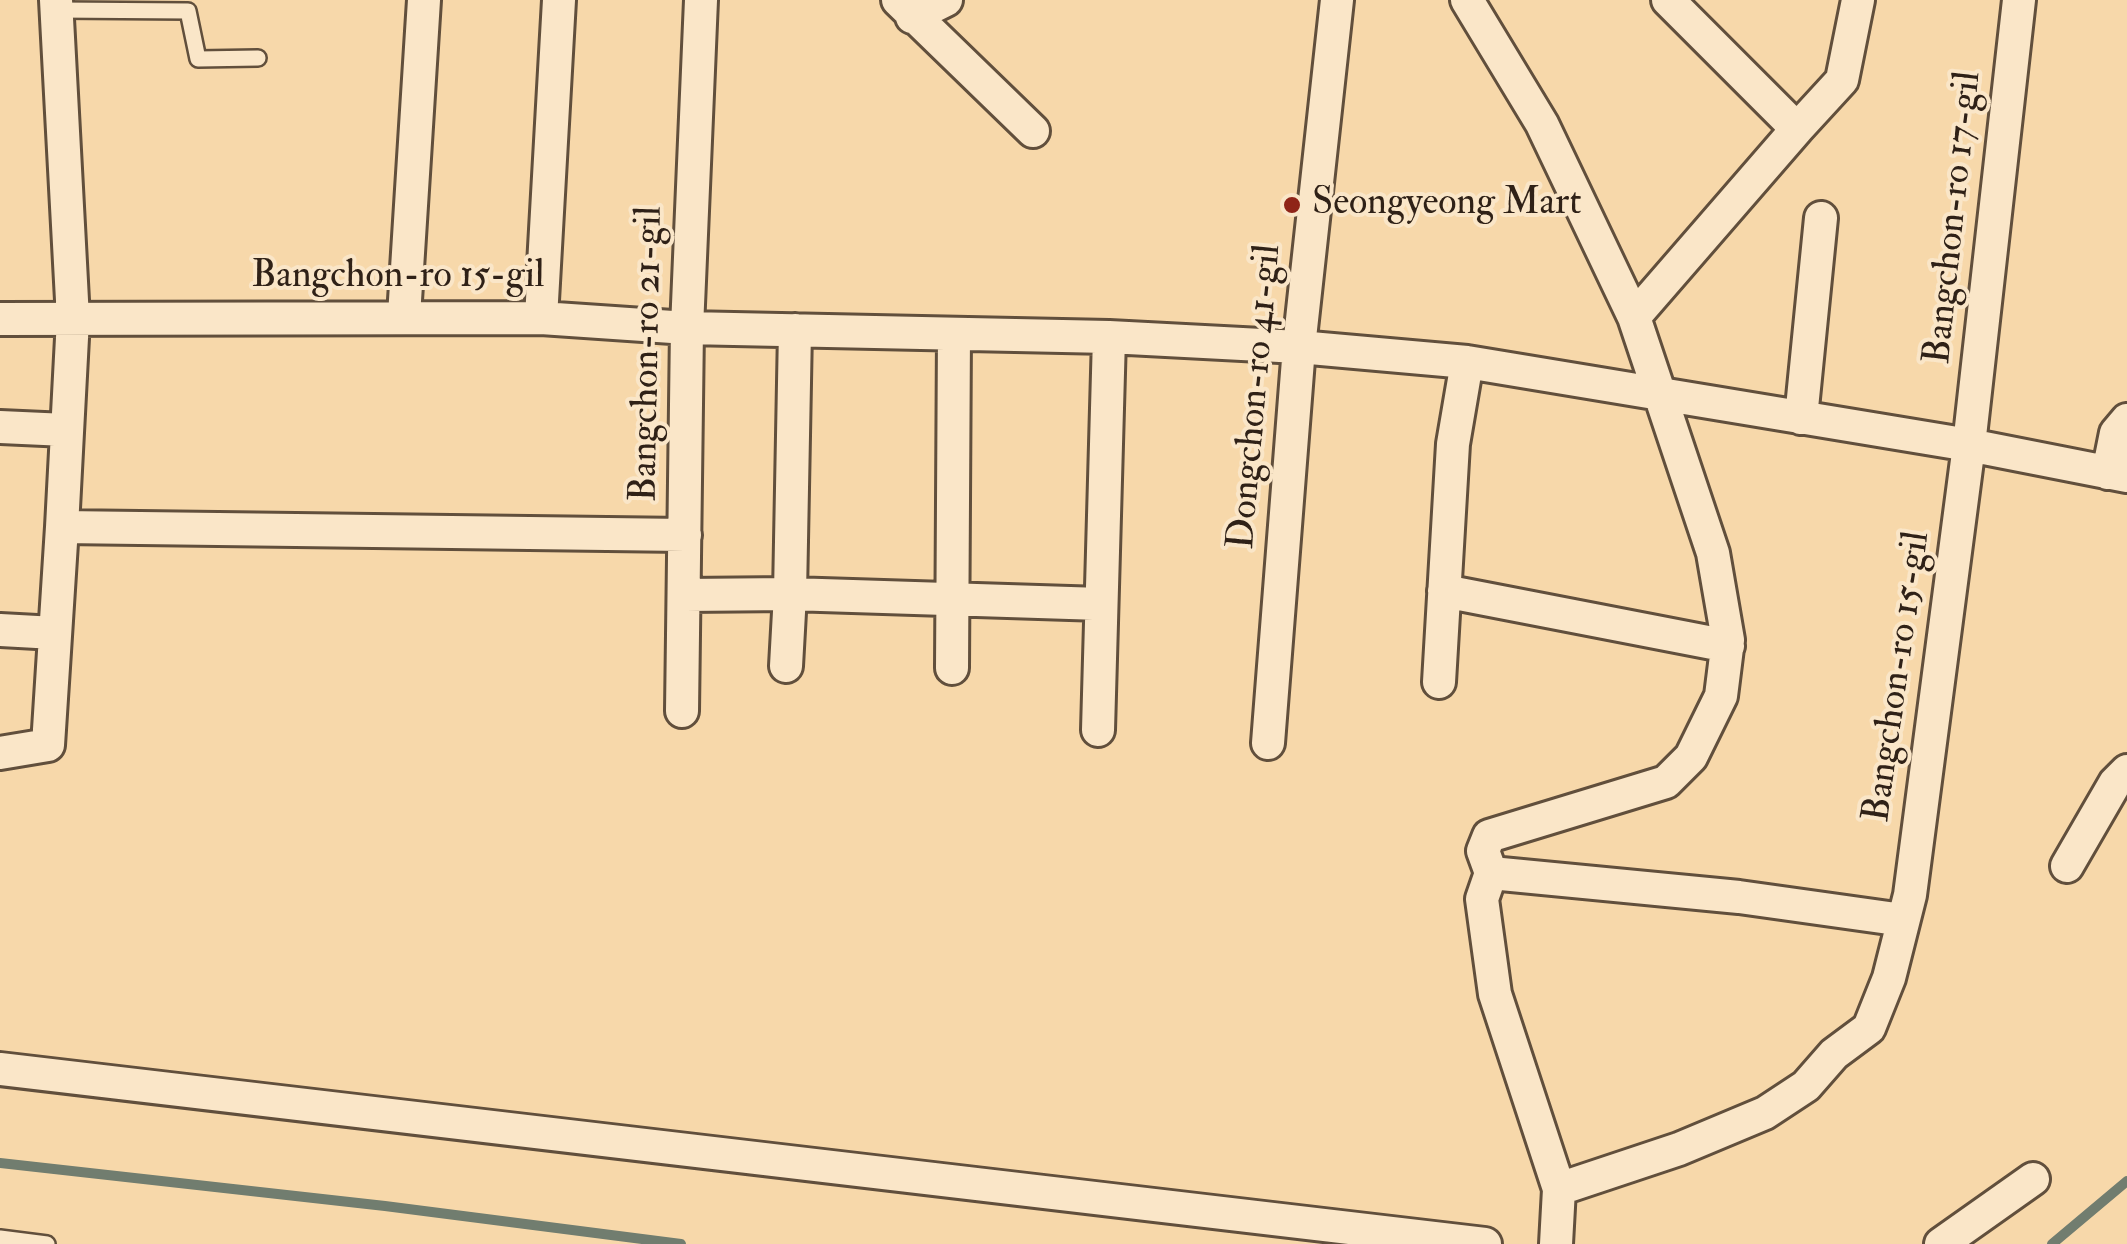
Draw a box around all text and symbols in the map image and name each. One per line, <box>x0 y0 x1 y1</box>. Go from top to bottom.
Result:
street label: Bangchon-ro 17-gil <box>1917 69 1993 367</box>
place label: Seongyeong Mart <box>1312 182 1582 228</box>
marker: Seongyeong Mart <box>1281 194 1303 216</box>
street label: Bangchon-ro 21-gil <box>624 206 674 502</box>
street label: Dongchon-ro 41-gil <box>1221 243 1293 551</box>
street label: Bangchon-ro 15-gil <box>251 255 545 301</box>
street label: Bangchon-ro 15-gil <box>1856 529 1942 825</box>

